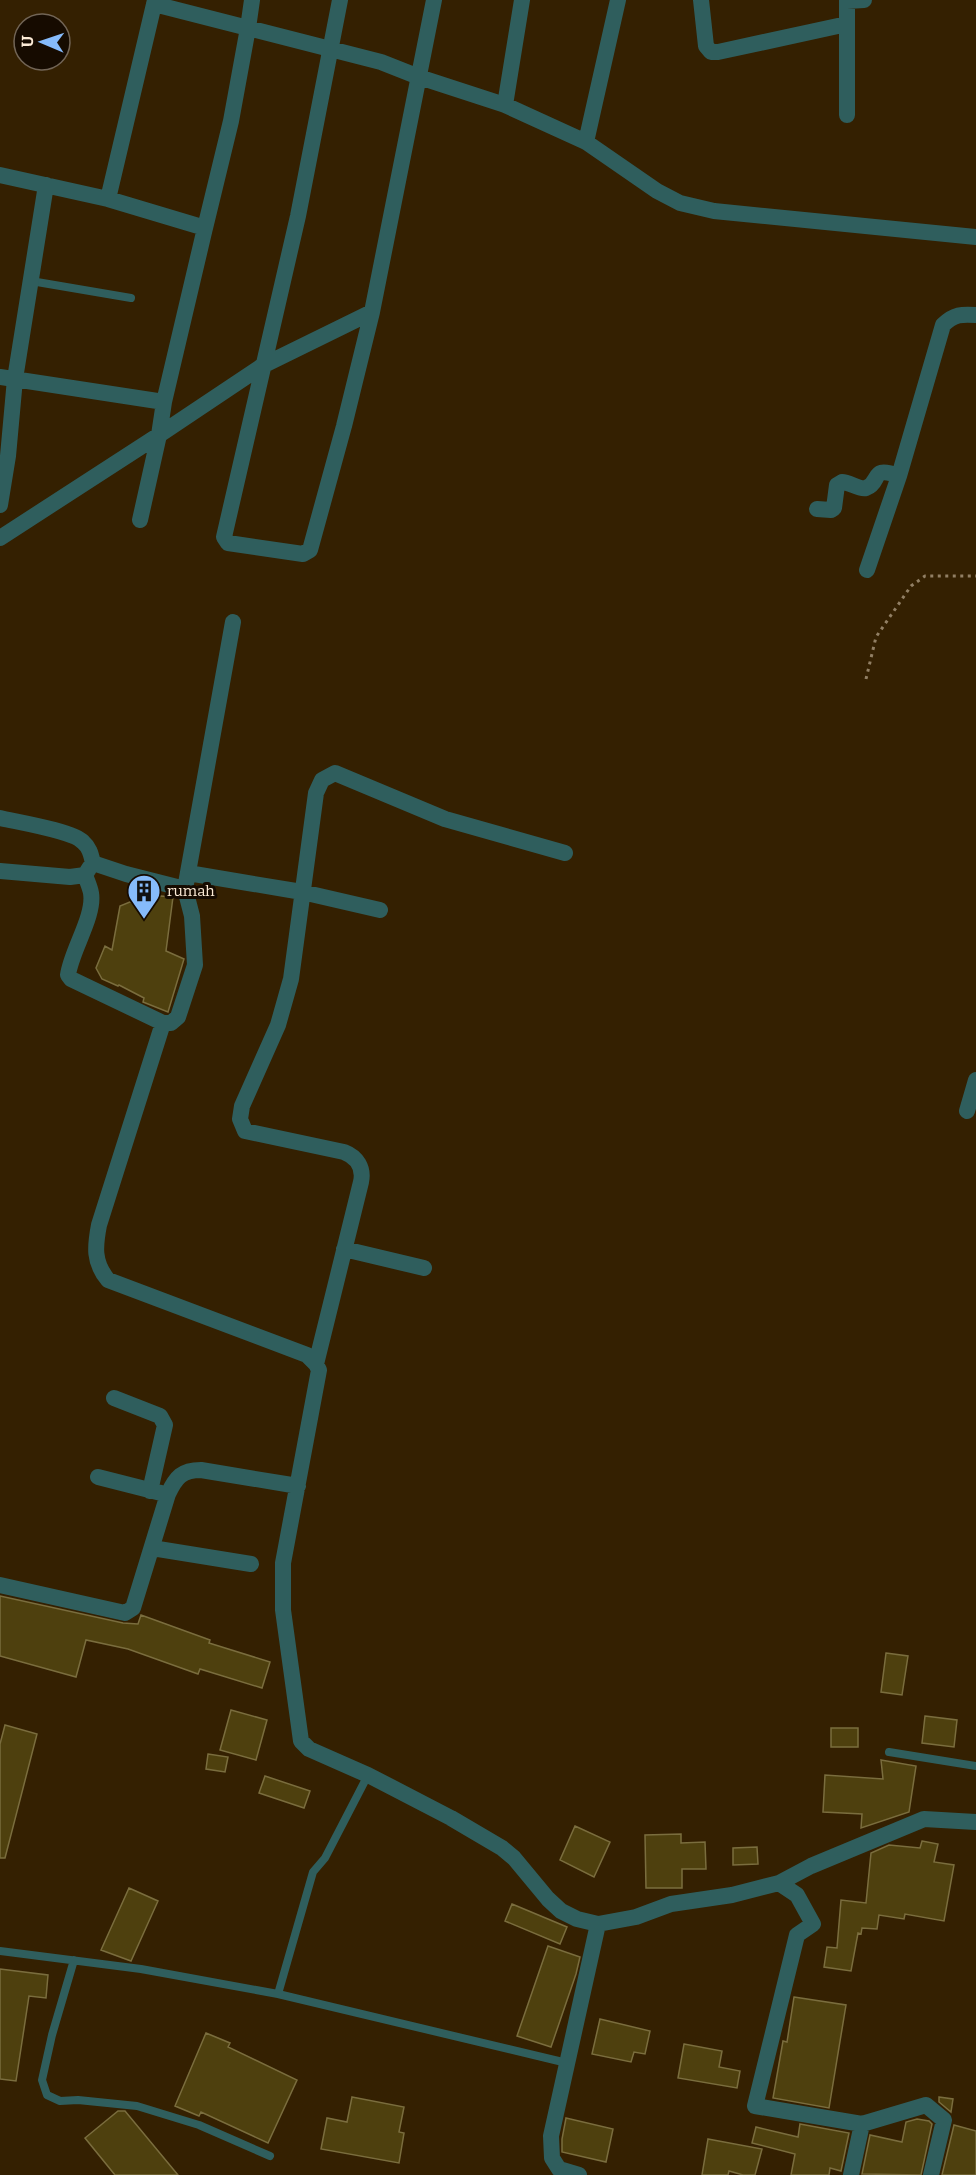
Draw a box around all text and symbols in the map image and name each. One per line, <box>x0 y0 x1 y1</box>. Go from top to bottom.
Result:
north arrow <box>12 12 72 72</box>
text: U <box>18 35 37 48</box>
building icon: rumah <box>126 873 162 920</box>
place label: rumah <box>167 882 215 900</box>

